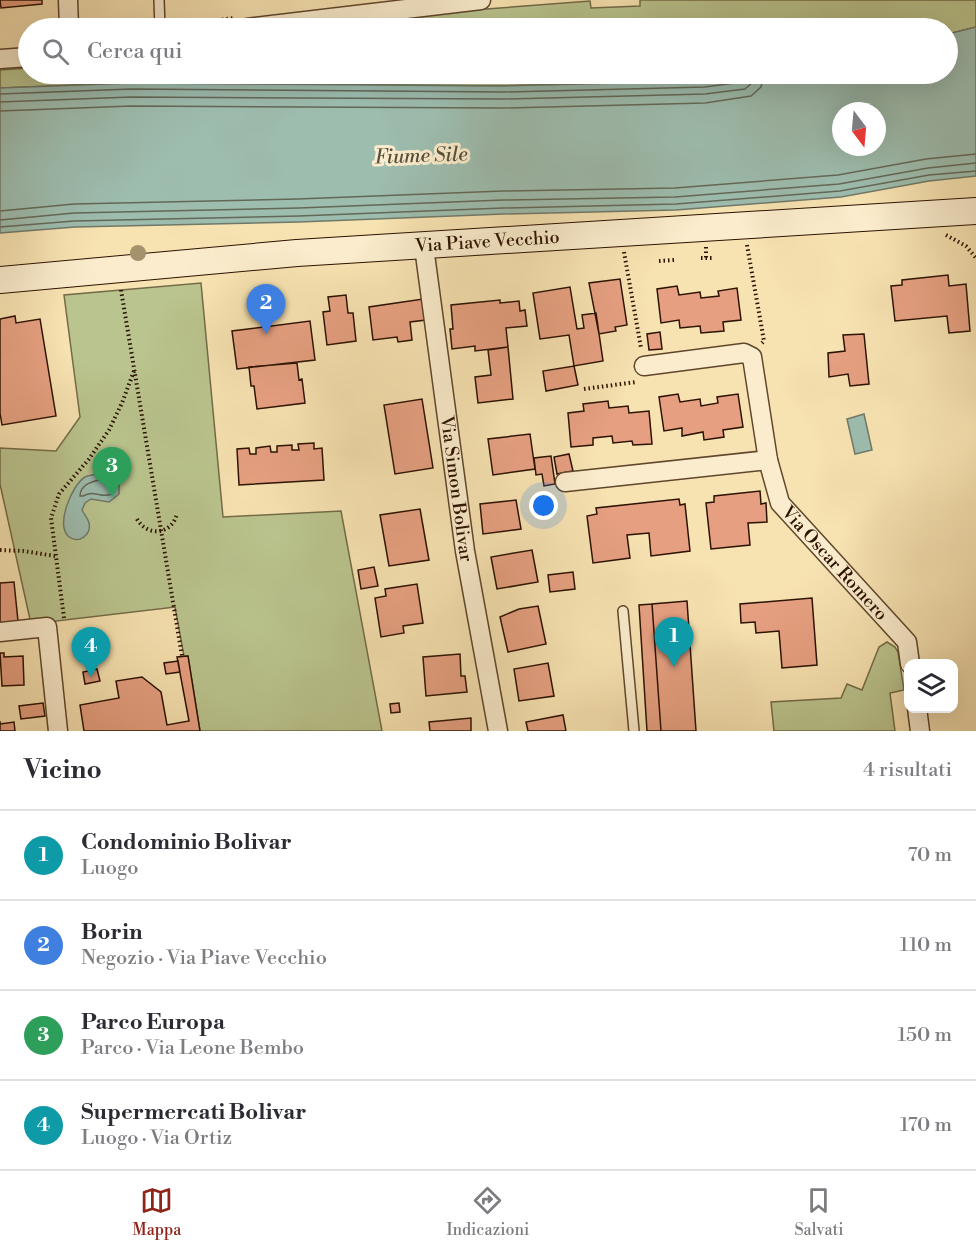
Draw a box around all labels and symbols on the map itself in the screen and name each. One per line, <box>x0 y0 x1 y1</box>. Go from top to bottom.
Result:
north arrow <box>832 102 886 156</box>
water label: Fiume Sile <box>374 142 469 171</box>
street label: Via Piave Vecchio <box>414 226 560 258</box>
pin: 2 <box>246 284 286 334</box>
street label: Via Simon Bolivar <box>435 413 478 564</box>
pin: 3 <box>92 448 132 497</box>
your location <box>529 491 558 520</box>
street label: Via Oscar Romero <box>776 501 893 626</box>
pin: 1 <box>654 618 694 667</box>
pin: 4 <box>72 628 110 677</box>

